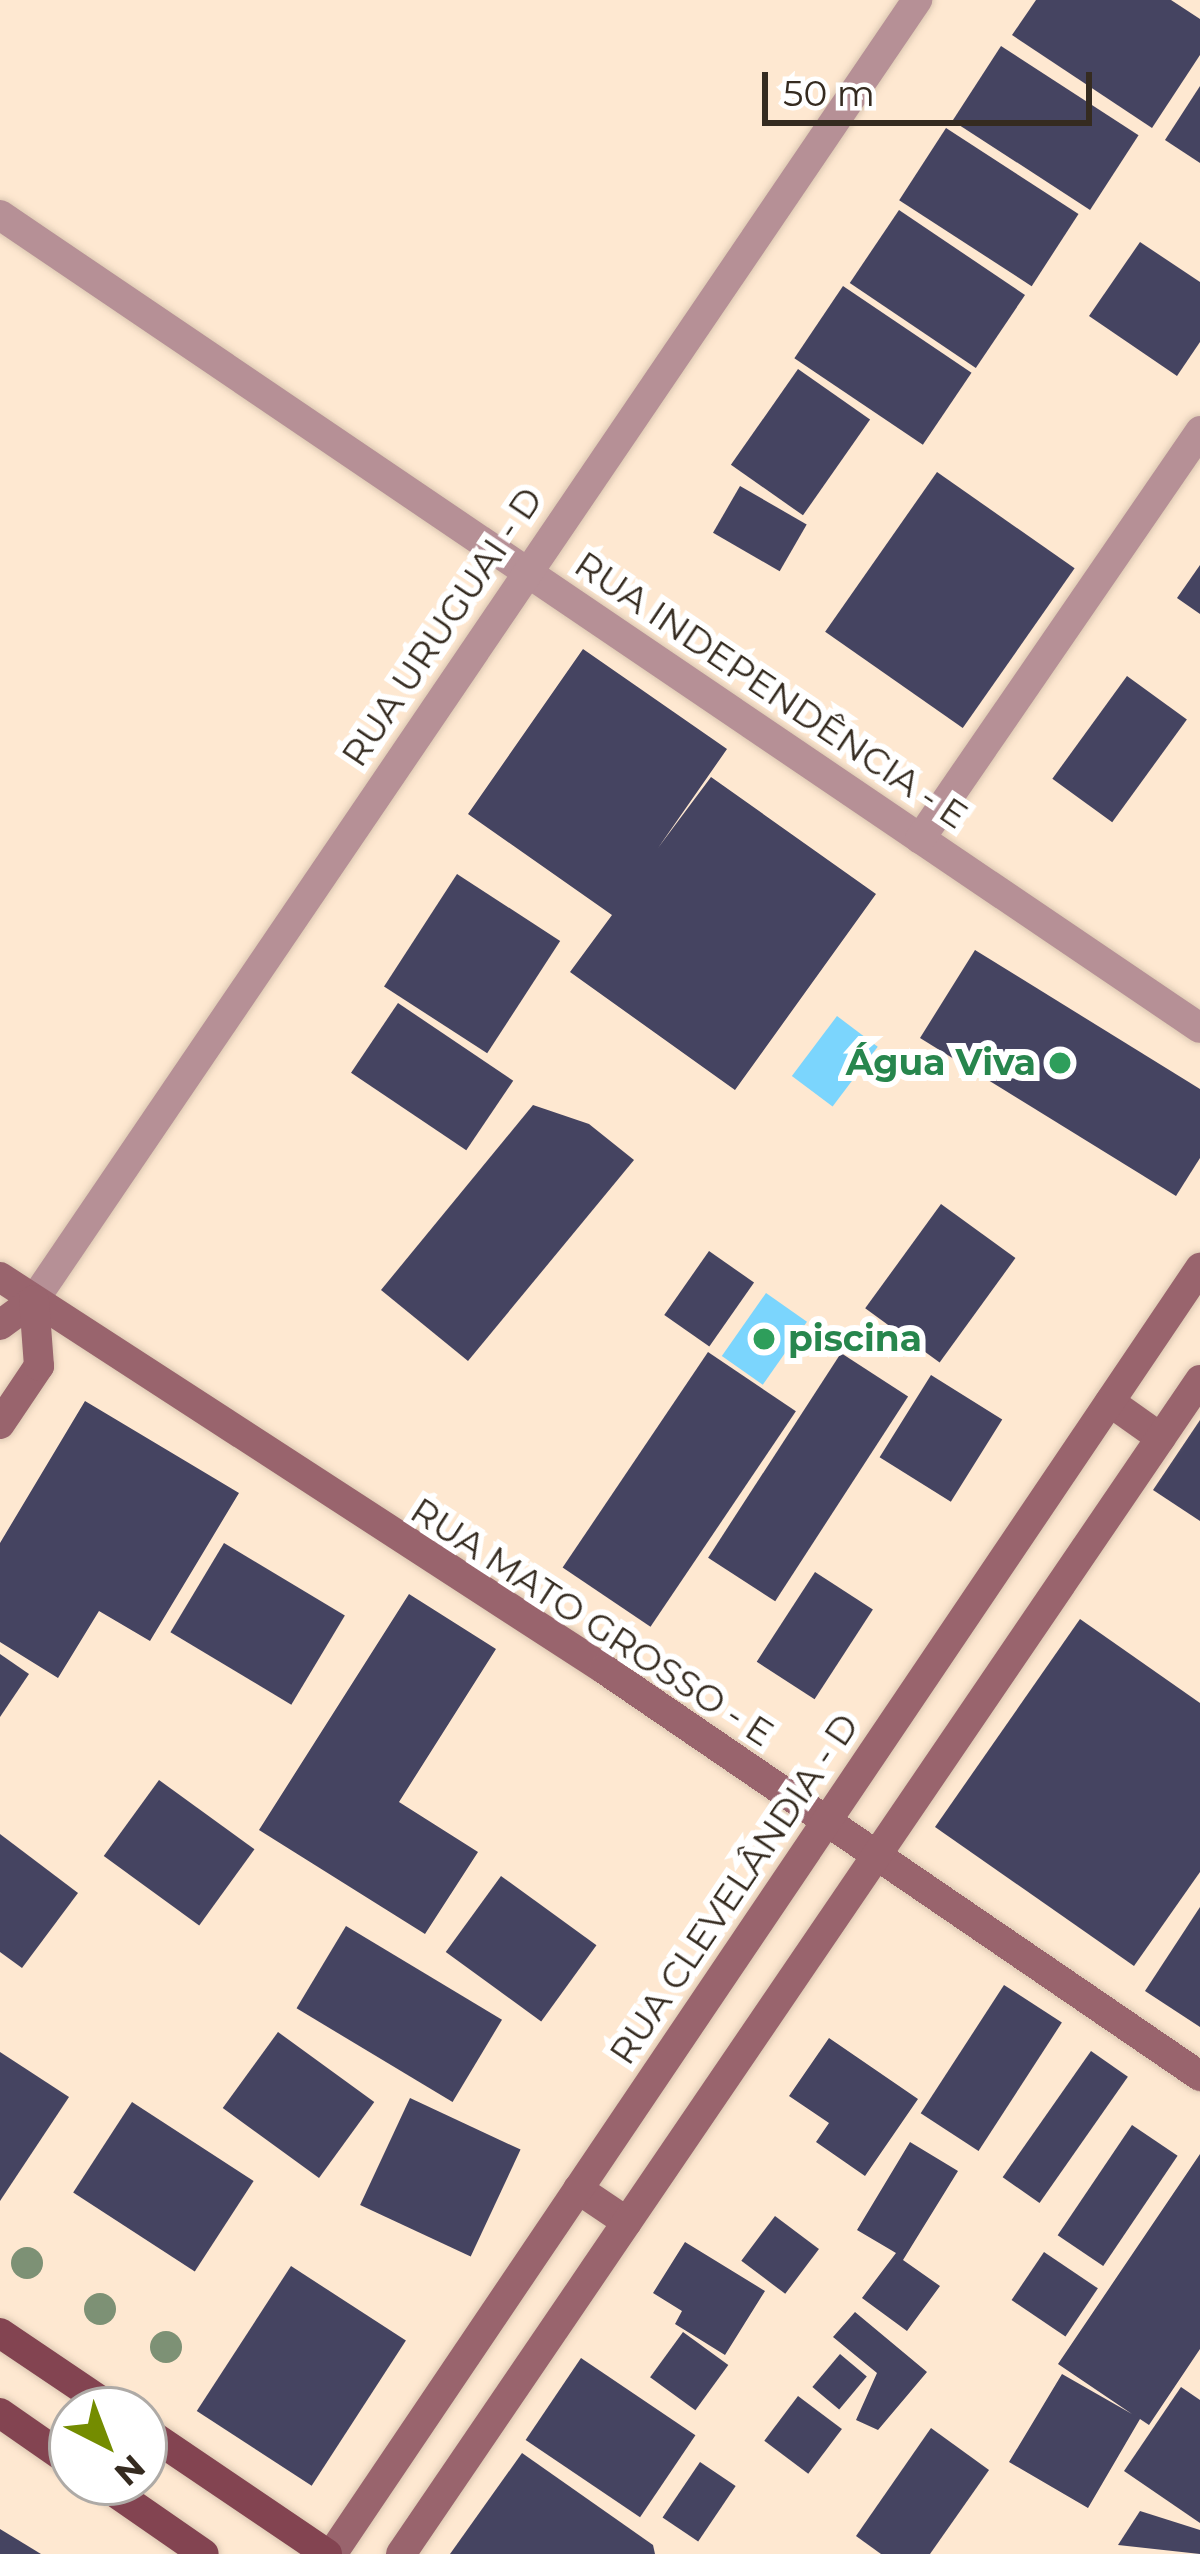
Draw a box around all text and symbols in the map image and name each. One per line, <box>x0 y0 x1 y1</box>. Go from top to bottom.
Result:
scale bar <box>768 48 1098 122</box>
text: 50 m <box>783 71 875 115</box>
street label: RUA URUGUAI - D <box>333 479 551 775</box>
street label: RUA INDEPENDÊNCIA - E <box>567 542 975 838</box>
place label: Água Viva <box>846 1041 1036 1085</box>
marker: Água Viva <box>1047 1050 1073 1076</box>
place label: piscina <box>788 1317 922 1361</box>
marker: piscina <box>751 1326 777 1352</box>
street label: RUA MATO GROSSO - E <box>403 1489 781 1755</box>
street label: RUA CLEVELÂNDIA - D <box>601 1706 867 2072</box>
north arrow <box>48 2386 168 2506</box>
text: N <box>107 2447 153 2494</box>

